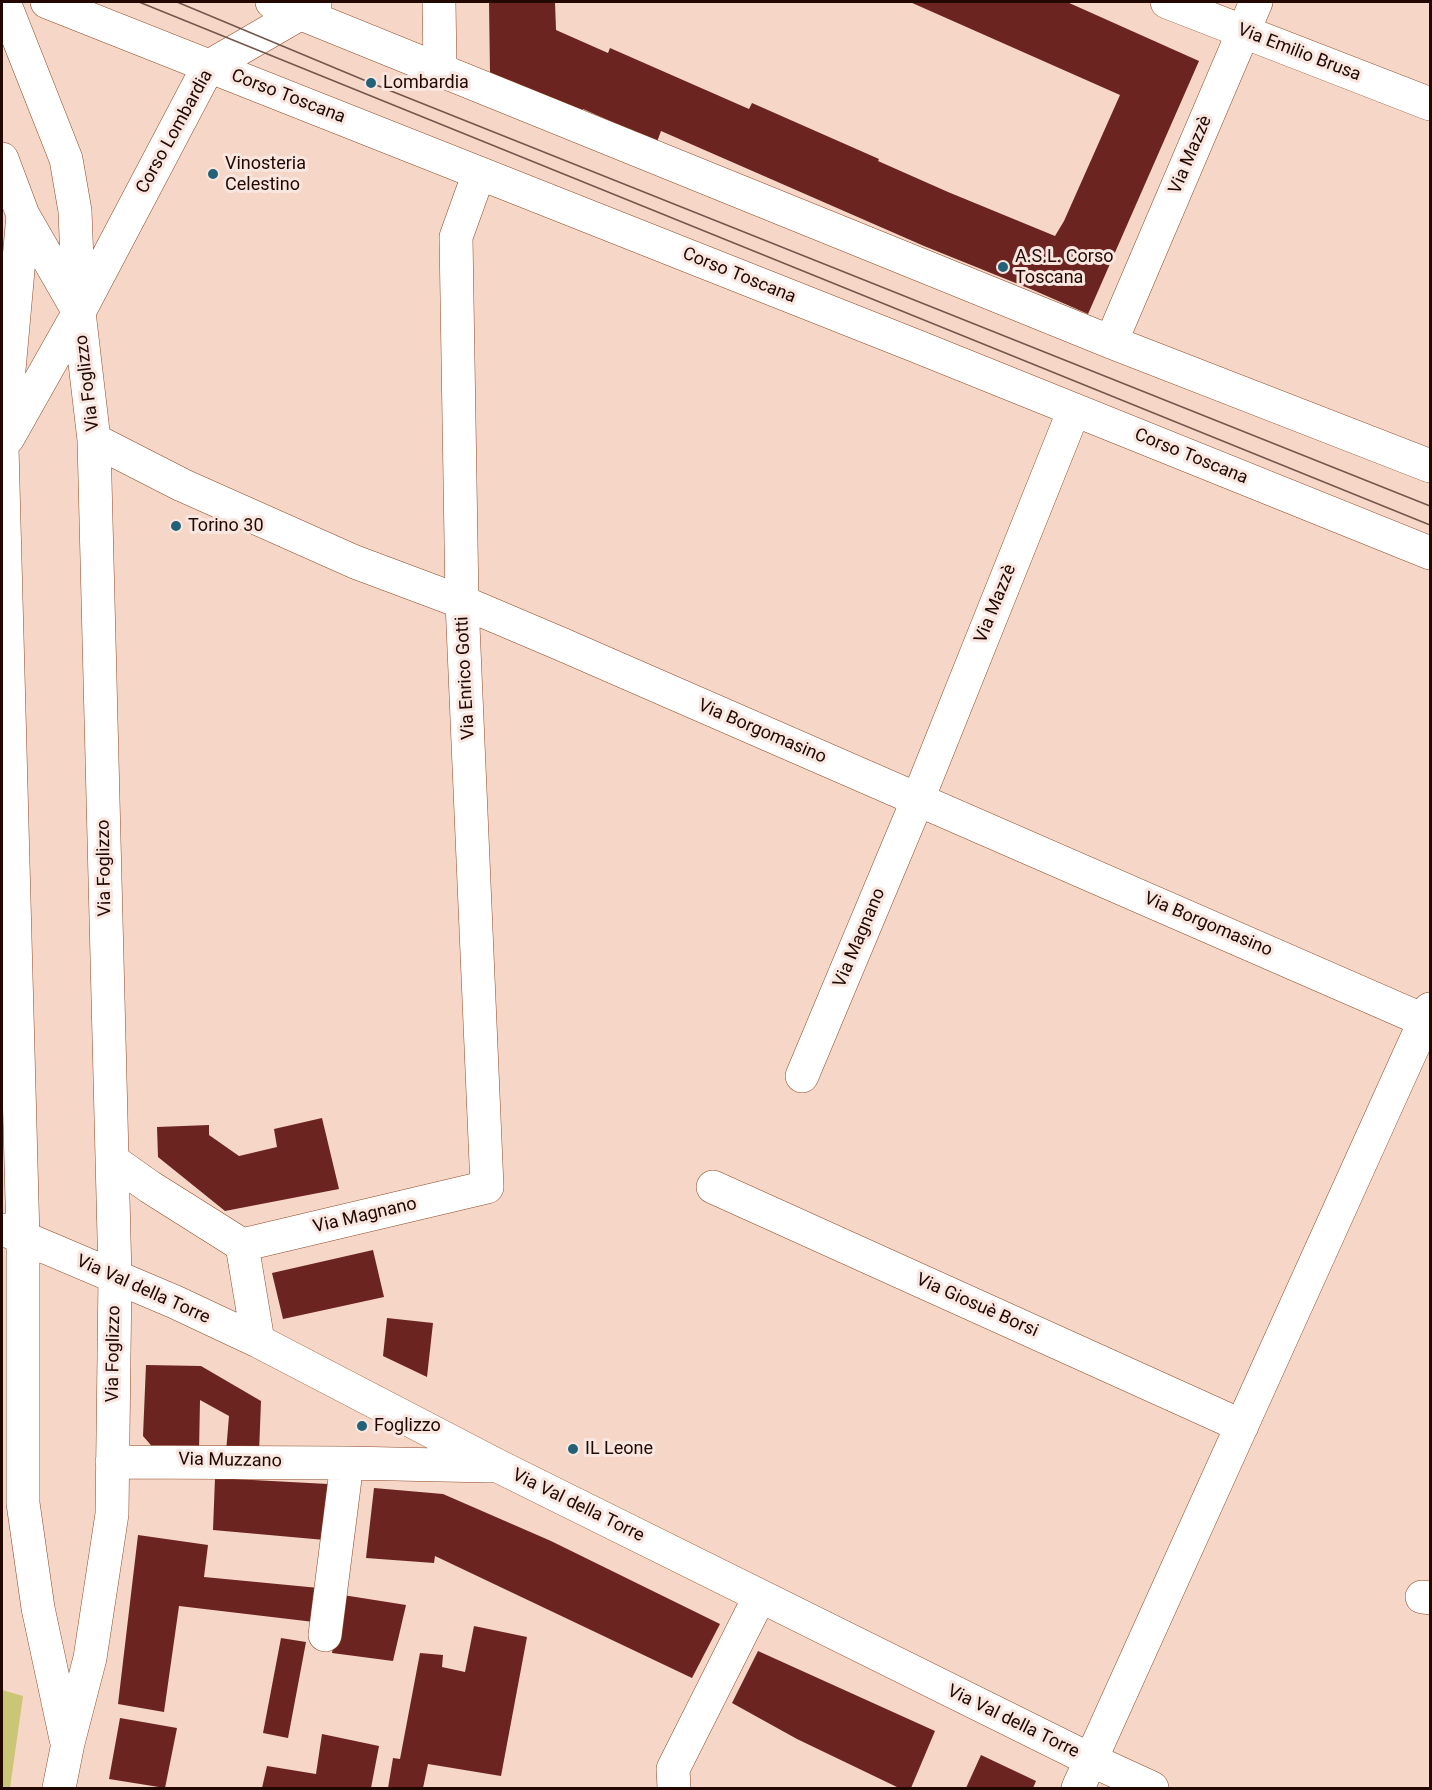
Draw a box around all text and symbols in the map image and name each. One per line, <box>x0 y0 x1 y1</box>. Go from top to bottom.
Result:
street label: Via Emilio Brusa <box>1234 20 1364 86</box>
street label: Corso Toscana <box>228 65 348 129</box>
street label: Corso Lombardia <box>132 66 218 198</box>
place label: Lombardia <box>383 72 469 94</box>
marker: Lombardia <box>364 76 378 90</box>
street label: Via Mazzè <box>1165 113 1217 197</box>
place label: Vinosteria Celestino <box>225 153 306 195</box>
marker: Vinosteria Celestino <box>206 167 220 181</box>
street label: Corso Toscana <box>679 243 799 309</box>
place label: A.S.L. Corso Toscana <box>1015 246 1113 288</box>
marker: A.S.L. Corso Toscana <box>996 260 1010 274</box>
street label: Via Foglizzo <box>71 334 105 432</box>
street label: Corso Toscana <box>1131 424 1251 490</box>
place label: Torino 30 <box>188 515 264 537</box>
marker: Torino 30 <box>169 519 183 533</box>
street label: Via Mazzè <box>970 562 1022 646</box>
street label: Via Enrico Gotti <box>452 616 480 740</box>
street label: Via Borgomasino <box>695 695 829 769</box>
street label: Via Foglizzo <box>93 819 117 917</box>
street label: Via Magnano <box>829 885 891 991</box>
street label: Via Borgomasino <box>1141 888 1275 962</box>
street label: Via Magnano <box>311 1194 419 1238</box>
street label: Via Val della Torre <box>73 1251 213 1329</box>
street label: Via Giosuè Borsi <box>913 1269 1041 1343</box>
street label: Via Foglizzo <box>102 1305 126 1403</box>
place label: Foglizzo <box>374 1415 441 1437</box>
marker: Foglizzo <box>355 1419 369 1433</box>
place label: IL Leone <box>585 1438 653 1460</box>
marker: IL Leone <box>566 1442 580 1456</box>
street label: Via Muzzano <box>178 1449 282 1473</box>
street label: Via Val della Torre <box>508 1465 648 1547</box>
street label: Via Val della Torre <box>943 1681 1083 1763</box>

